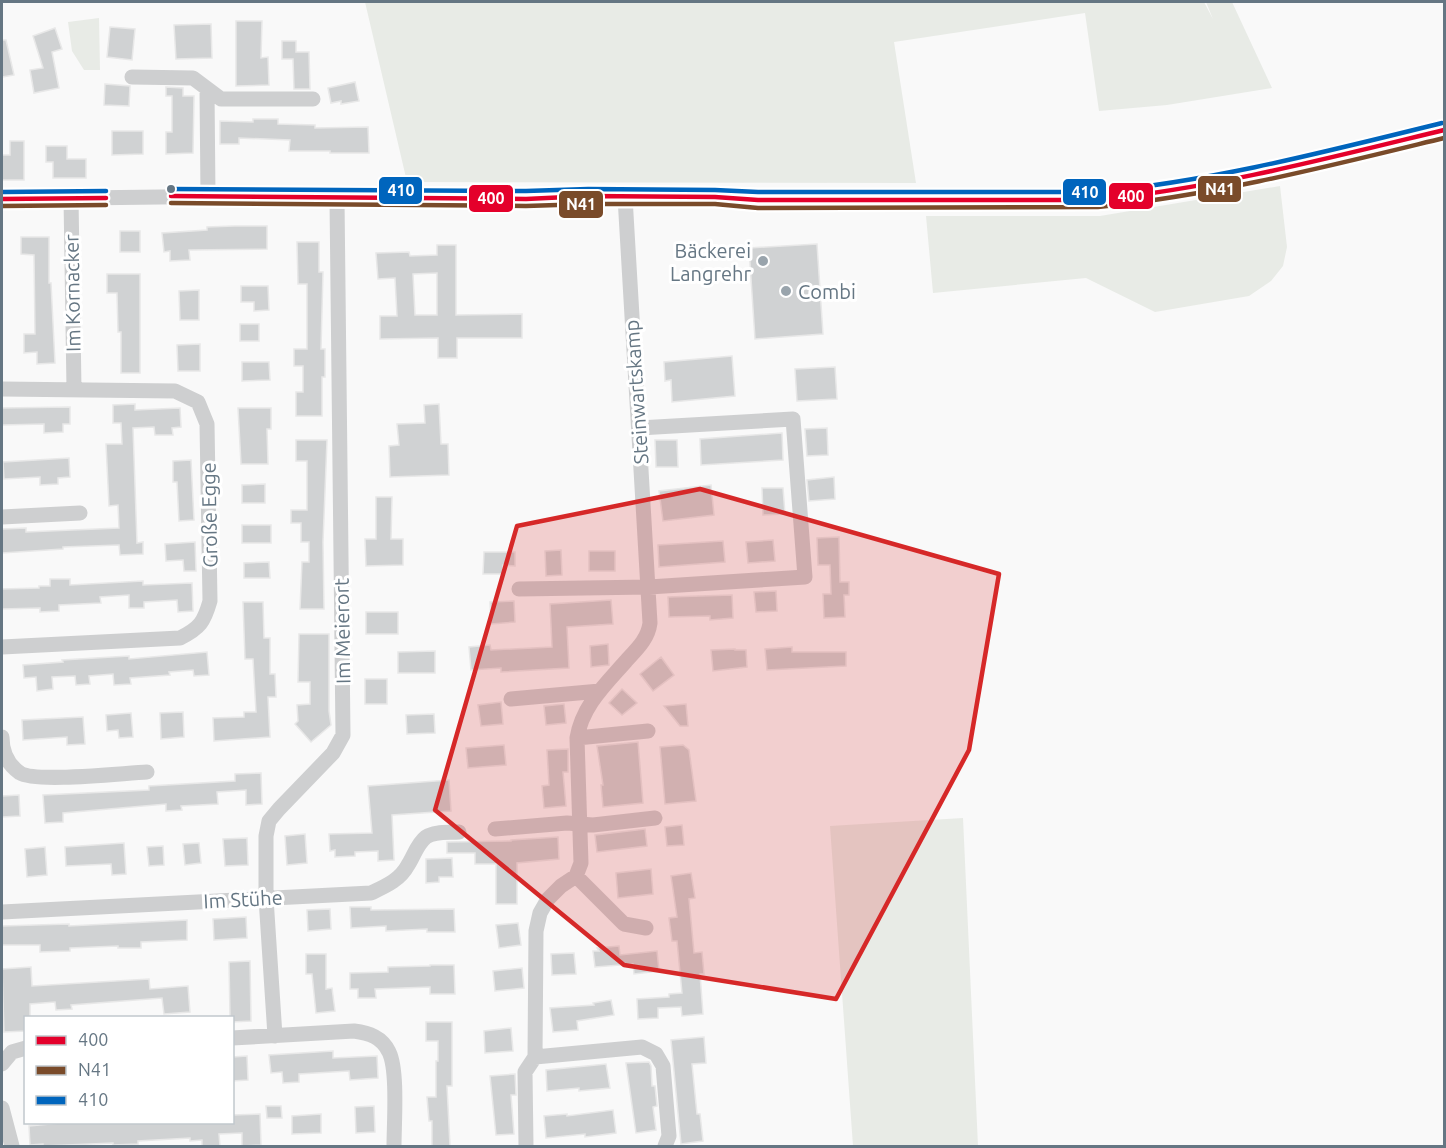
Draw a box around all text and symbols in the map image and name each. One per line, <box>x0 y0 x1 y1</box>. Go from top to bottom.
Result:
line badge: N41 <box>1197 175 1242 203</box>
line badge: 410 <box>378 176 423 205</box>
line badge: 410 <box>1062 178 1107 206</box>
text: N41 <box>1205 180 1235 198</box>
text: 410 <box>387 181 415 199</box>
line badge: 400 <box>1108 182 1154 210</box>
unlabelled marker <box>165 183 177 195</box>
text: 410 <box>1071 183 1099 201</box>
line badge: 400 <box>468 184 514 213</box>
text: 400 <box>1117 187 1145 205</box>
text: 400 <box>477 189 505 207</box>
line badge: N41 <box>558 190 604 219</box>
text: N41 <box>566 195 596 213</box>
street label: Im Kornacker <box>59 234 85 352</box>
place label: Bäckerei Langrehr <box>670 239 751 285</box>
marker: Bäckerei Langrehr <box>756 254 770 268</box>
place label: Combi <box>798 280 856 303</box>
marker: Combi <box>779 284 793 298</box>
street label: Steinwartskamp <box>619 319 653 465</box>
street label: Große Egge <box>197 462 221 568</box>
street label: Im Meierort <box>330 578 354 684</box>
street label: Im Stühe <box>203 885 283 913</box>
legend <box>24 1016 234 1124</box>
text: 400 <box>78 1029 108 1049</box>
text: N41 <box>78 1059 111 1079</box>
text: 410 <box>78 1089 108 1109</box>

